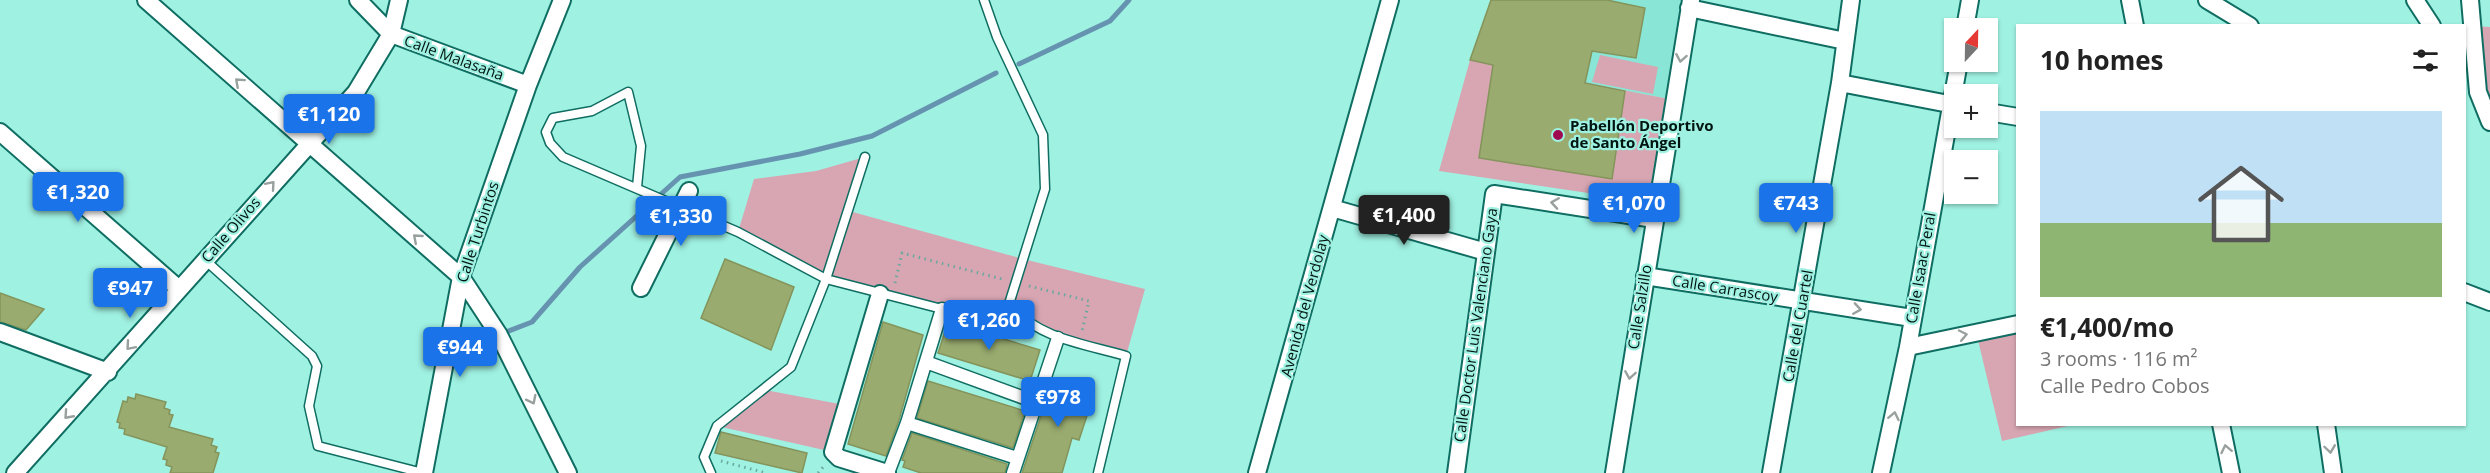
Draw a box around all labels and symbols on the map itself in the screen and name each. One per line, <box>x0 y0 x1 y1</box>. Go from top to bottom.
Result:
north arrow <box>1944 18 1998 72</box>
street label: Calle Malasaña <box>402 30 507 84</box>
one-way arrow <box>1675 52 1688 62</box>
one-way arrow <box>235 78 245 89</box>
pin: €1,120 <box>280 94 378 145</box>
place label: Pabellón Deportivo de Santo Ángel <box>1570 115 1714 152</box>
marker: Pabellón Deportivo de Santo Ángel <box>1551 128 1565 142</box>
pin: €1,320 <box>29 172 127 223</box>
street label: Calle Turbintos <box>451 179 503 285</box>
one-way arrow <box>264 181 275 191</box>
pin: €1,070 <box>1585 183 1683 234</box>
pin: €743 <box>1760 183 1832 234</box>
street label: Calle Olivos <box>196 192 264 266</box>
pin: €1,400 <box>1355 195 1453 246</box>
pin: €1,330 <box>632 196 730 247</box>
one-way arrow <box>1550 198 1559 210</box>
street label: Calle Doctor Luis Valenciano Gaya <box>1449 207 1501 443</box>
street label: Calle Isaac Peral <box>1900 211 1940 325</box>
street label: Avenida del Verdolay <box>1275 232 1333 379</box>
one-way arrow <box>413 234 424 245</box>
street label: Calle Salzillo <box>1622 263 1656 351</box>
pin: €947 <box>94 268 166 319</box>
street label: Calle del Cuartel <box>1777 268 1817 384</box>
street label: Calle Carrascoy <box>1671 270 1780 306</box>
pin: €1,260 <box>940 300 1038 351</box>
one-way arrow <box>1852 302 1862 315</box>
pin: €944 <box>424 327 496 378</box>
one-way arrow <box>1958 329 1968 342</box>
one-way arrow <box>126 339 137 350</box>
one-way arrow <box>1624 370 1636 379</box>
pin: €978 <box>1022 377 1094 428</box>
one-way arrow <box>525 394 536 405</box>
one-way arrow <box>64 408 75 418</box>
one-way arrow <box>1886 411 1899 421</box>
one-way arrow <box>2220 444 2233 454</box>
one-way arrow <box>2323 444 2335 453</box>

